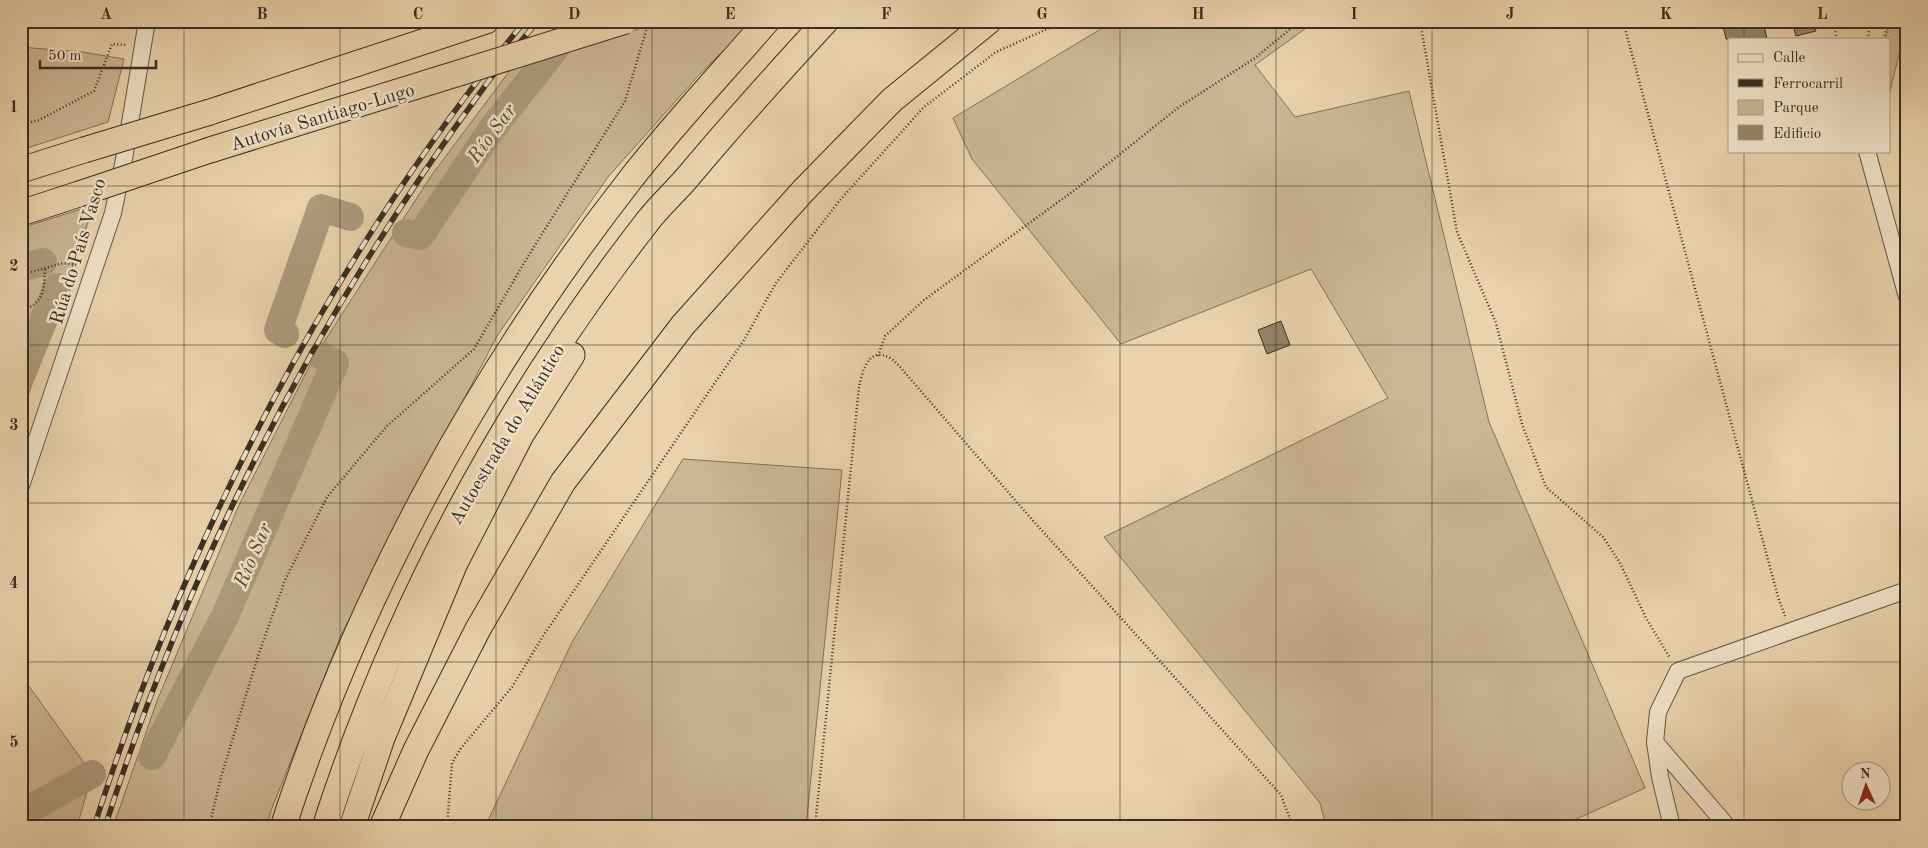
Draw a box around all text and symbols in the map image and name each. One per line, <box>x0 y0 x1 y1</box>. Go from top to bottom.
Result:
text: A <box>100 7 112 23</box>
text: B <box>256 7 268 23</box>
text: C <box>413 7 423 23</box>
text: D <box>568 7 580 23</box>
text: E <box>724 7 736 23</box>
text: F <box>881 7 892 23</box>
text: G <box>1036 7 1048 23</box>
text: H <box>1191 7 1205 23</box>
text: I <box>1350 7 1358 23</box>
text: J <box>1506 7 1515 23</box>
text: K <box>1660 7 1672 23</box>
text: L <box>1817 7 1828 23</box>
scale bar <box>40 38 156 70</box>
legend <box>1728 38 1890 152</box>
text: 50 m <box>48 49 82 64</box>
text: Calle <box>1773 51 1806 66</box>
text: Ferrocarril <box>1773 77 1843 92</box>
street label: Autovía Santiago-Lugo <box>228 81 417 156</box>
text: 1 <box>9 100 19 116</box>
water label: Río Sar <box>464 101 521 168</box>
text: Parque <box>1773 101 1819 116</box>
text: Edificio <box>1773 127 1821 142</box>
street label: Rúa do País Vasco <box>48 176 111 327</box>
text: 2 <box>9 259 19 275</box>
street label: Autoestrada do Atlántico <box>447 342 569 529</box>
text: 3 <box>9 418 19 434</box>
water label: Río Sar <box>231 520 276 592</box>
text: 4 <box>9 576 19 592</box>
text: 5 <box>9 735 19 751</box>
north arrow <box>1840 760 1890 810</box>
text: N <box>1860 767 1871 781</box>

